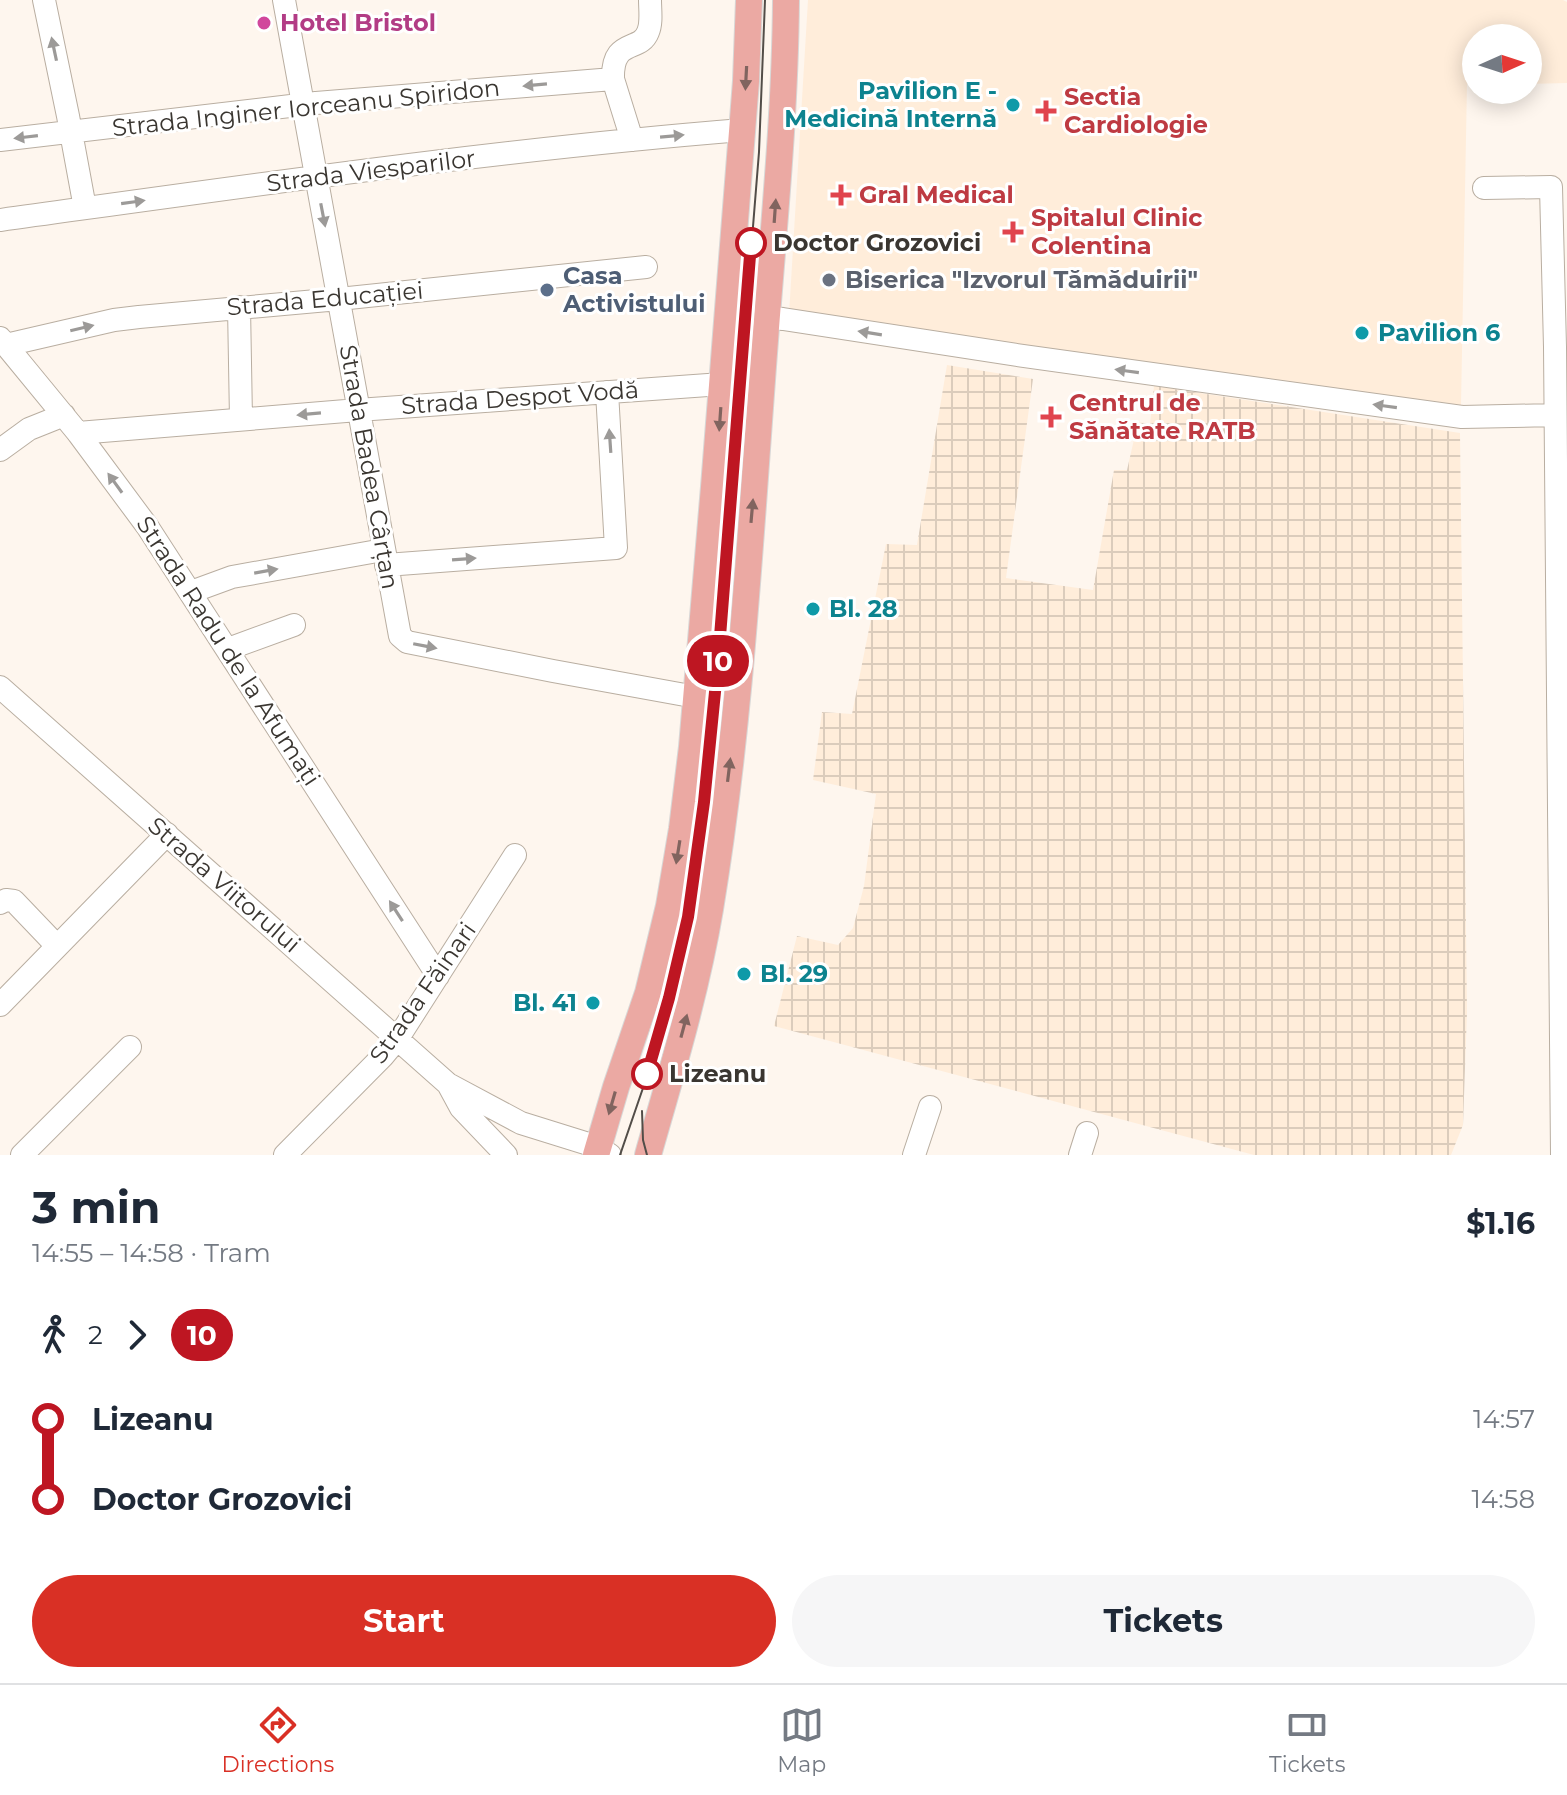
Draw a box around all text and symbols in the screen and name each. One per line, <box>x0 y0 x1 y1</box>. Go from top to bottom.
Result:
place label: Hotel Bristol <box>280 8 436 37</box>
marker: Hotel Bristol <box>255 14 273 32</box>
north arrow <box>1462 24 1542 104</box>
map controls <box>1462 24 1542 104</box>
one-way arrow <box>47 37 60 62</box>
one-way arrow <box>739 66 752 91</box>
street label: Strada Inginer Iorceanu Spiridon <box>111 73 501 142</box>
place label: Pavilion E - Medicină Internă <box>784 76 997 133</box>
one-way arrow <box>522 79 547 92</box>
place label: Sectia Cardiologie <box>1064 82 1208 139</box>
marker: Pavilion E - Medicină Internă <box>1004 96 1022 114</box>
marker: Sectia Cardiologie <box>1035 100 1057 122</box>
one-way arrow <box>659 130 684 143</box>
one-way arrow <box>13 131 38 144</box>
street label: Strada Viesparilor <box>265 143 477 198</box>
place label: Gral Medical <box>859 180 1014 209</box>
marker: Gral Medical <box>830 184 852 206</box>
one-way arrow <box>121 195 146 208</box>
one-way arrow <box>769 199 782 224</box>
one-way arrow <box>317 202 329 227</box>
place label: Spitalul Clinic Colentina <box>1031 203 1202 260</box>
marker: Spitalul Clinic Colentina <box>1002 221 1024 243</box>
marker: Doctor Grozovici <box>736 228 766 258</box>
place label: Doctor Grozovici <box>773 228 981 257</box>
place label: Casa Activistului <box>562 261 706 318</box>
place label: Biserica "Izvorul Tămăduirii" <box>845 265 1198 294</box>
marker: Biserica "Izvorul Tămăduirii" <box>820 271 838 289</box>
street label: Strada Educației <box>225 275 424 322</box>
marker: Casa Activistului <box>538 281 556 299</box>
place label: Pavilion 6 <box>1378 318 1500 347</box>
one-way arrow <box>70 321 95 333</box>
marker: Pavilion 6 <box>1353 324 1371 342</box>
one-way arrow <box>857 326 882 339</box>
street label: Strada Badea Cârțan <box>334 342 405 591</box>
one-way arrow <box>1115 364 1140 377</box>
street label: Strada Despot Vodă <box>400 375 640 420</box>
place label: Centrul de Sănătate RATB <box>1069 388 1256 445</box>
one-way arrow <box>1372 400 1397 413</box>
marker: Centrul de Sănătate RATB <box>1040 406 1062 428</box>
one-way arrow <box>713 407 726 432</box>
one-way arrow <box>296 408 321 421</box>
one-way arrow <box>603 428 616 453</box>
one-way arrow <box>108 472 124 493</box>
one-way arrow <box>746 498 759 523</box>
street label: Strada Radu de la Afumați <box>130 511 326 791</box>
one-way arrow <box>452 552 477 565</box>
one-way arrow <box>253 565 278 577</box>
place label: Bl. 28 <box>829 594 898 623</box>
marker: Bl. 28 <box>804 600 822 618</box>
line badge: 10 <box>682 635 754 687</box>
one-way arrow <box>413 640 438 652</box>
text: 10 <box>703 644 733 678</box>
one-way arrow <box>723 757 736 782</box>
street label: Strada Viitorului <box>142 811 306 959</box>
one-way arrow <box>671 840 684 865</box>
one-way arrow <box>389 900 403 922</box>
street label: Strada Făinari <box>363 917 482 1069</box>
place label: Bl. 29 <box>760 959 828 988</box>
marker: Bl. 29 <box>735 965 753 983</box>
place label: Bl. 41 <box>513 988 577 1017</box>
marker: Bl. 41 <box>584 994 602 1012</box>
one-way arrow <box>679 1014 691 1039</box>
marker: Lizeanu <box>632 1059 662 1089</box>
place label: Lizeanu <box>669 1059 766 1088</box>
one-way arrow <box>605 1091 618 1115</box>
text: 3 min <box>32 1180 160 1234</box>
text: $1.16 <box>1466 1205 1535 1242</box>
text: 14:55 – 14:58 · Tram <box>32 1237 271 1269</box>
icon: walk <box>32 1313 76 1357</box>
icon: forward <box>115 1313 159 1357</box>
text: 10 <box>187 1318 217 1352</box>
text: 2 <box>88 1319 103 1351</box>
text: Lizeanu <box>92 1401 214 1438</box>
text: 14:57 <box>1473 1403 1535 1435</box>
text: Doctor Grozovici <box>92 1481 352 1518</box>
text: 14:58 <box>1471 1483 1535 1515</box>
button: Start <box>32 1575 776 1667</box>
button: Tickets <box>792 1575 1535 1667</box>
tab: Directions <box>221 1703 334 1778</box>
tab: Map <box>777 1703 826 1778</box>
tab: Tickets <box>1269 1703 1345 1778</box>

